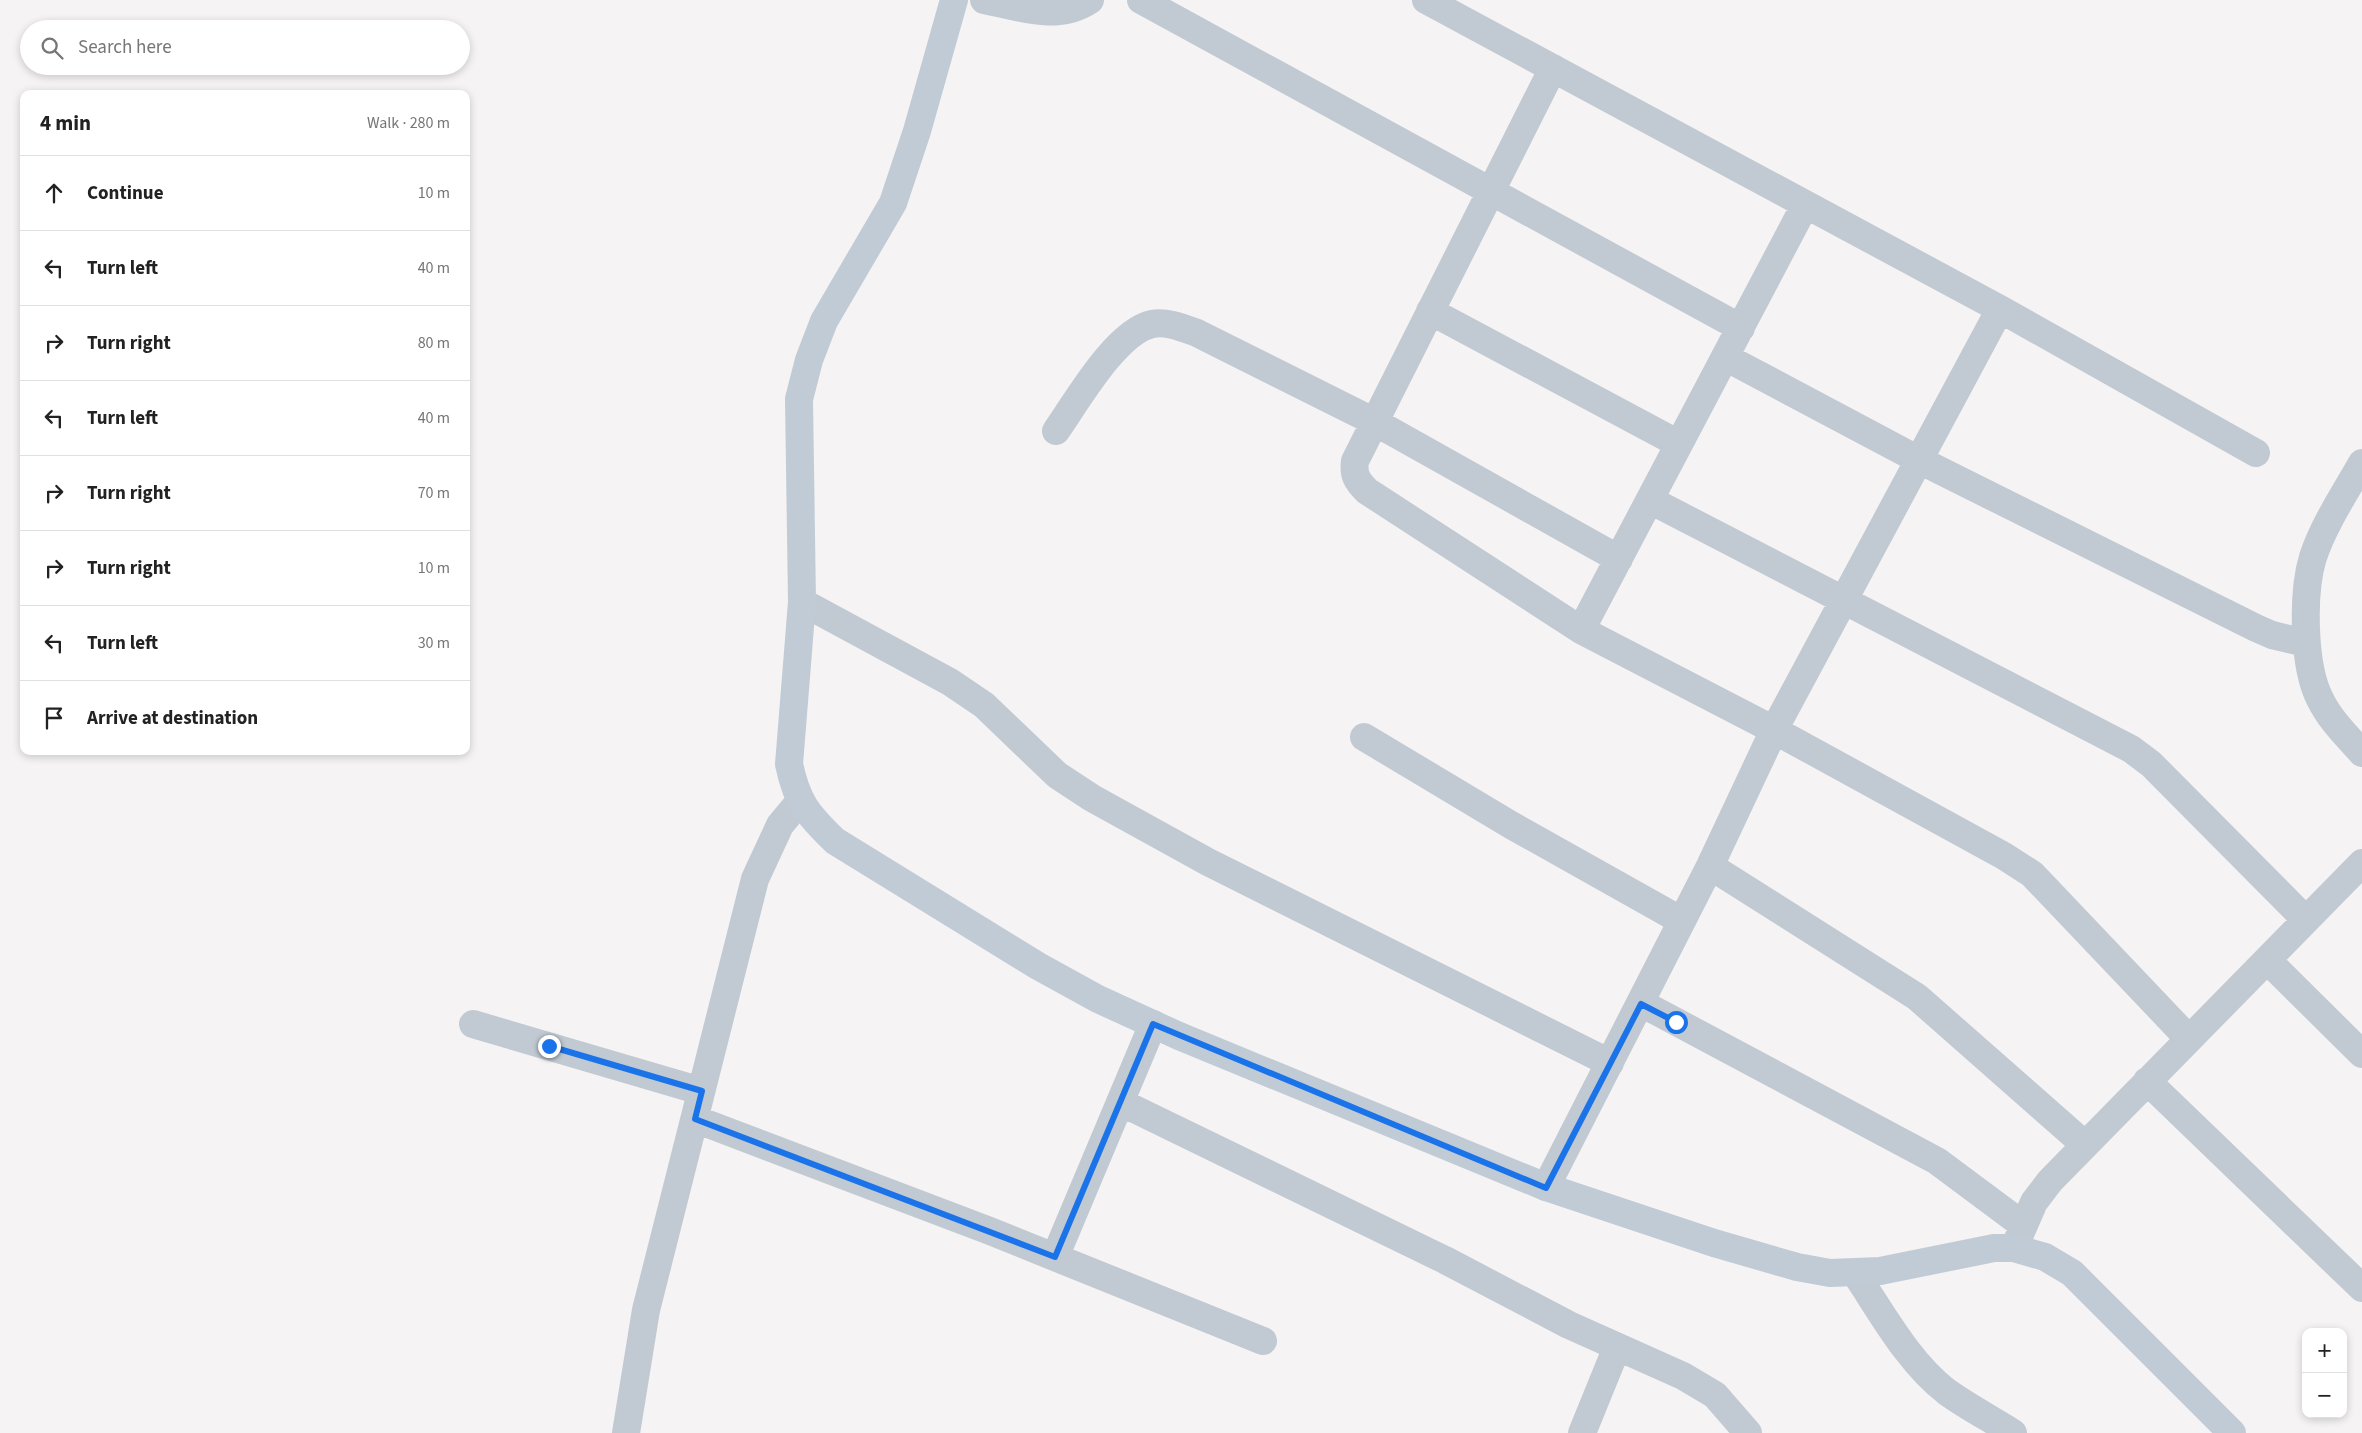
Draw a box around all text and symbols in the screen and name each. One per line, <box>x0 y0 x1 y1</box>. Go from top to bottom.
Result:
search box <box>20 20 470 75</box>
icon: search <box>38 34 66 62</box>
text: Search here <box>78 34 172 61</box>
text: 4 min <box>40 108 91 138</box>
text: Walk · 280 m <box>367 112 450 134</box>
icon: ahead <box>40 179 68 207</box>
text: Continue <box>87 180 164 207</box>
text: 10 m <box>418 182 450 204</box>
icon: left <box>40 254 68 282</box>
text: Turn left <box>87 255 158 282</box>
text: 40 m <box>418 257 450 279</box>
icon: right <box>40 329 68 357</box>
text: Turn right <box>87 330 171 357</box>
text: 80 m <box>418 332 450 354</box>
icon: left <box>40 404 68 432</box>
text: Turn left <box>87 405 158 432</box>
text: 40 m <box>418 407 450 429</box>
icon: right <box>40 479 68 507</box>
text: Turn right <box>87 480 171 507</box>
text: 70 m <box>418 482 450 504</box>
icon: right <box>40 554 68 582</box>
text: Turn right <box>87 555 171 582</box>
text: 10 m <box>418 557 450 579</box>
icon: left <box>40 629 68 657</box>
text: Turn left <box>87 630 158 657</box>
text: 30 m <box>418 632 450 654</box>
icon: arrive <box>40 704 68 732</box>
text: Arrive at destination <box>87 705 258 732</box>
route start <box>1665 1011 1688 1034</box>
route end <box>538 1035 561 1058</box>
map controls <box>2302 1328 2347 1418</box>
button: + <box>2302 1328 2347 1373</box>
button: − <box>2302 1373 2347 1418</box>

